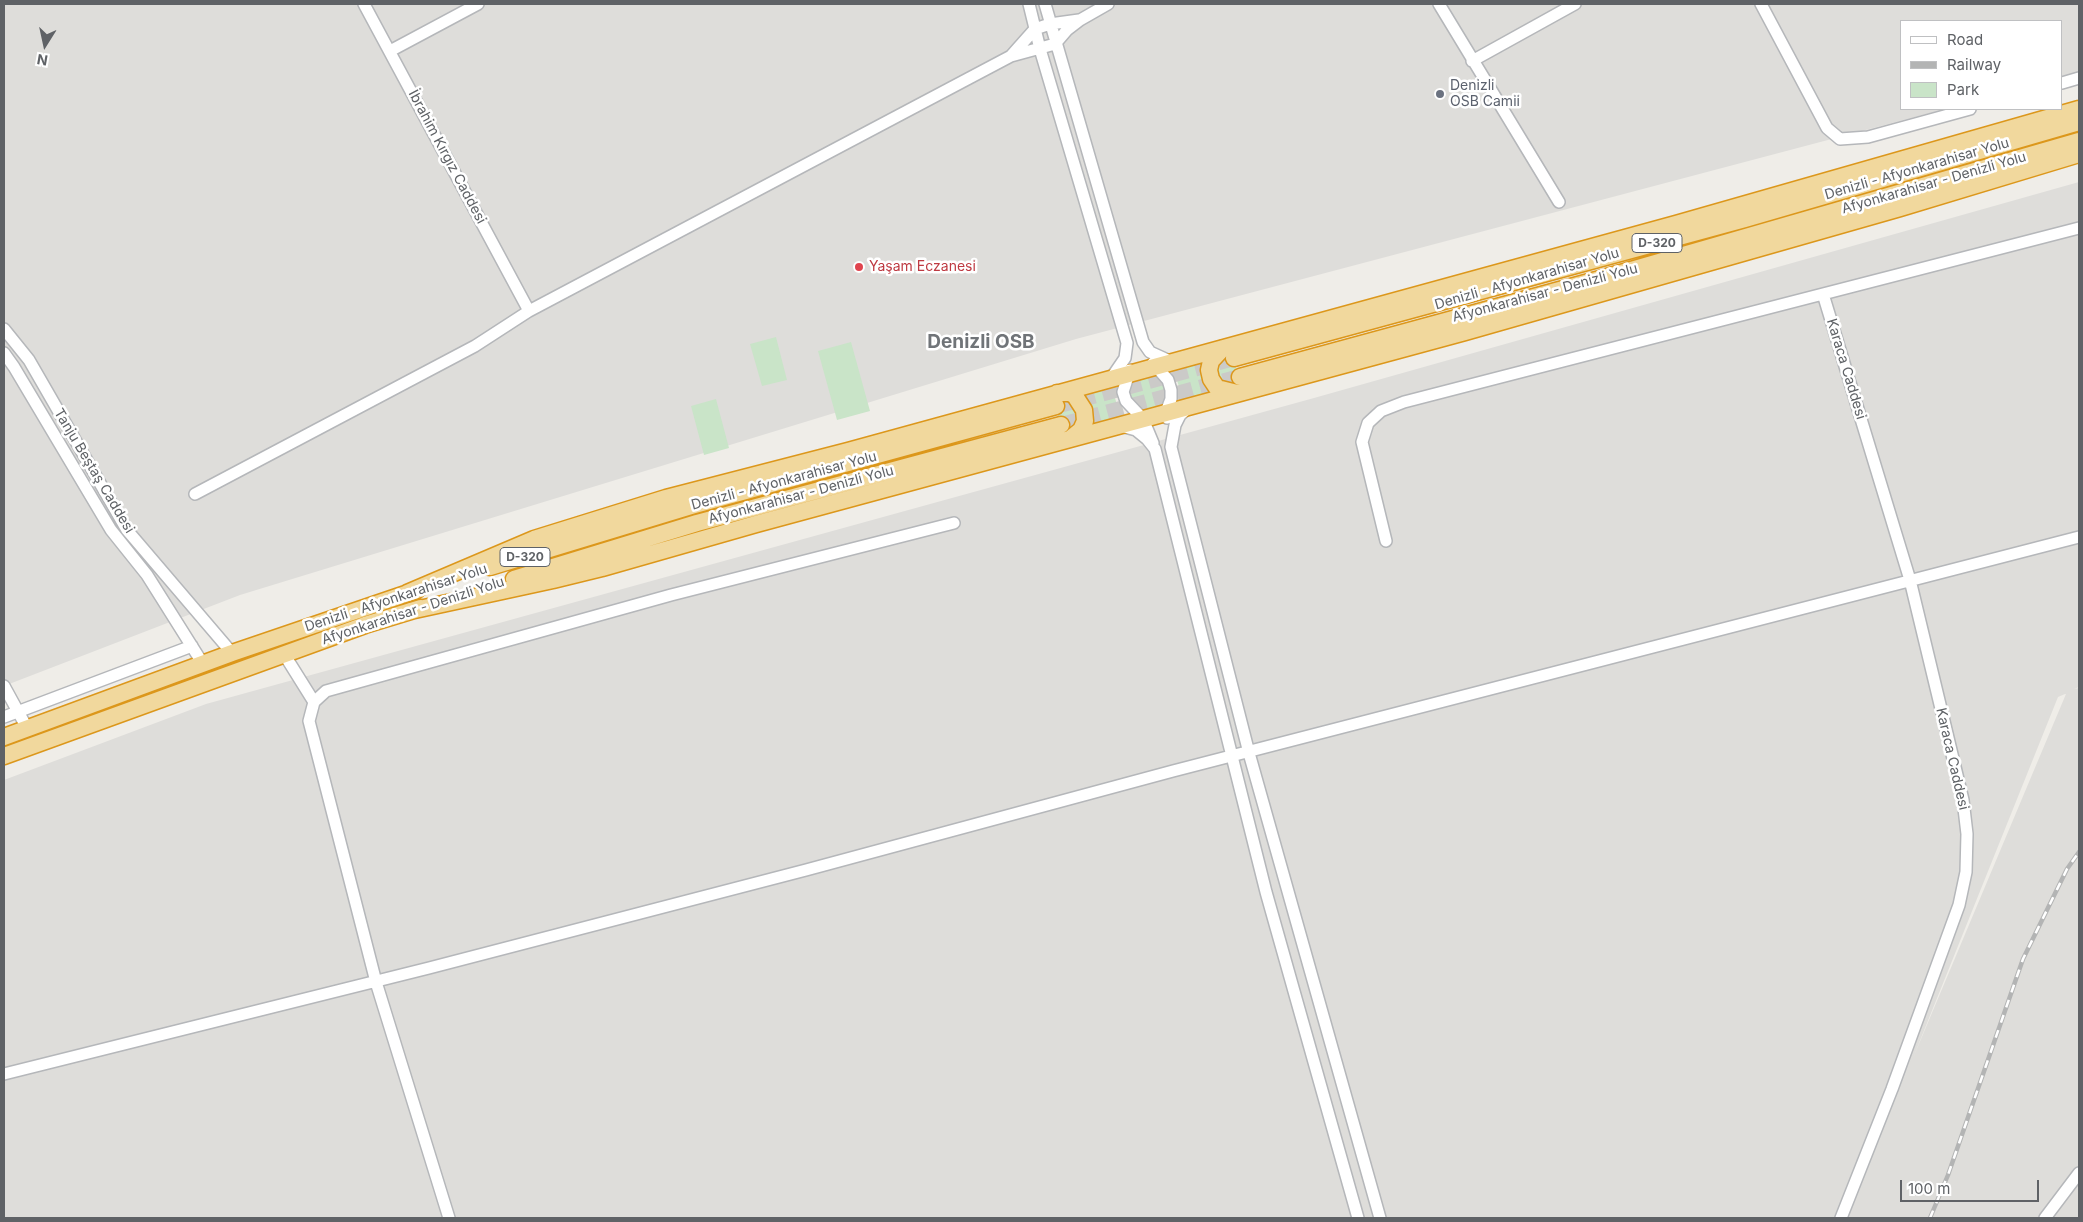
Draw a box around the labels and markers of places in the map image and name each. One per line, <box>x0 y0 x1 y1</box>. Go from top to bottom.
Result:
place label: Denizli OSB Camii <box>1450 78 1520 110</box>
marker: Denizli OSB Camii <box>1434 88 1446 100</box>
place label: Yaşam Eczanesi <box>869 259 976 275</box>
marker: Yaşam Eczanesi <box>853 261 865 273</box>

